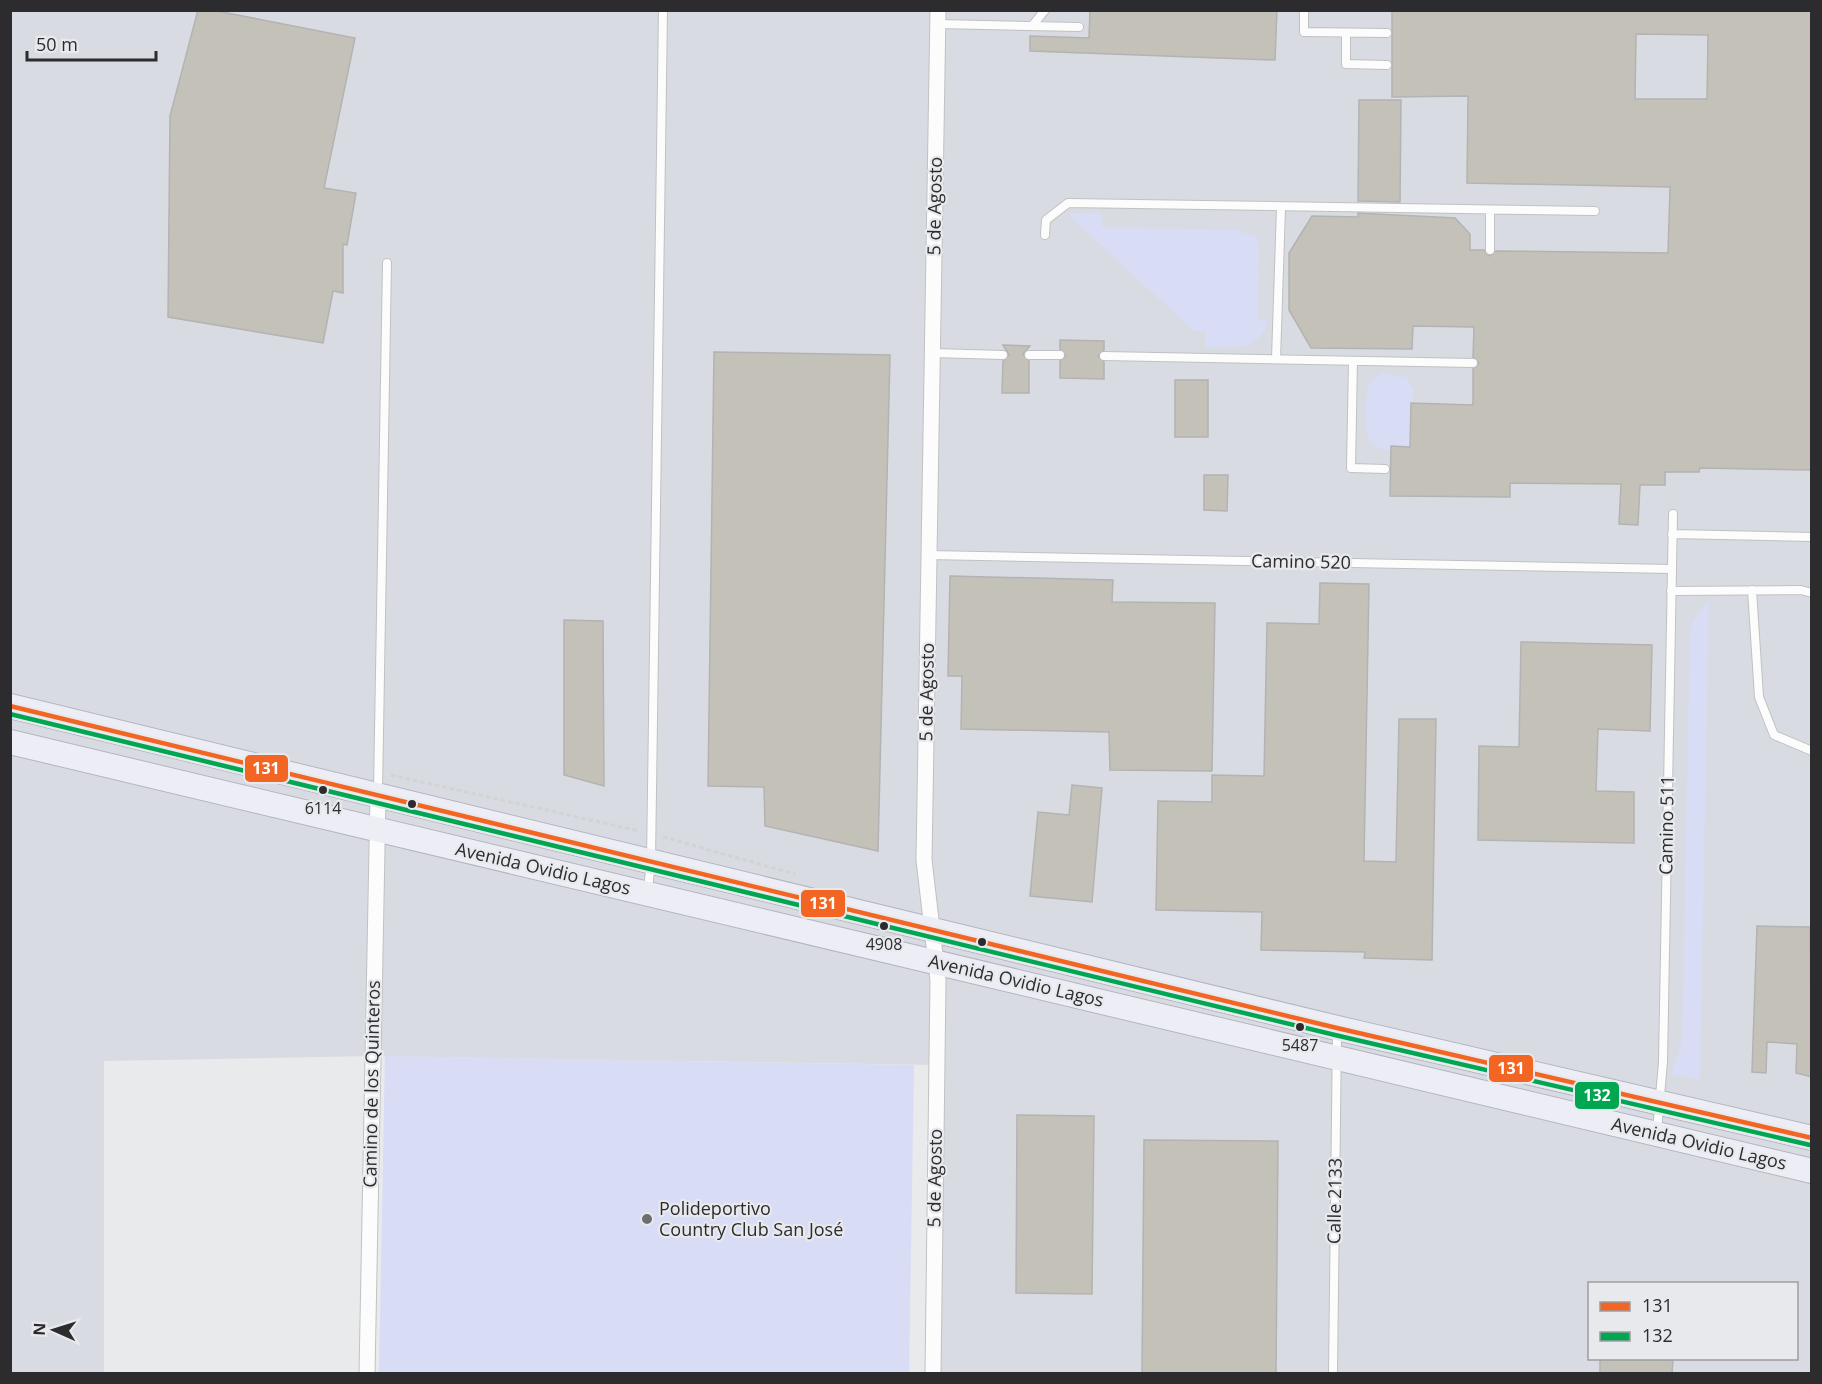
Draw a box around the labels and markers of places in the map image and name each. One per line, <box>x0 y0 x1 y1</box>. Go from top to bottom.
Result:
marker: 6114 <box>317 784 329 796</box>
place label: 6114 <box>305 797 341 819</box>
unlabelled marker <box>406 798 418 810</box>
marker: 4908 <box>878 920 890 932</box>
place label: 4908 <box>866 933 902 955</box>
unlabelled marker <box>976 936 988 948</box>
marker: 5487 <box>1294 1021 1306 1033</box>
place label: 5487 <box>1282 1034 1318 1056</box>
place label: Polideportivo Country Club San José <box>659 1196 843 1241</box>
marker: Polideportivo Country Club San José <box>640 1212 654 1226</box>

